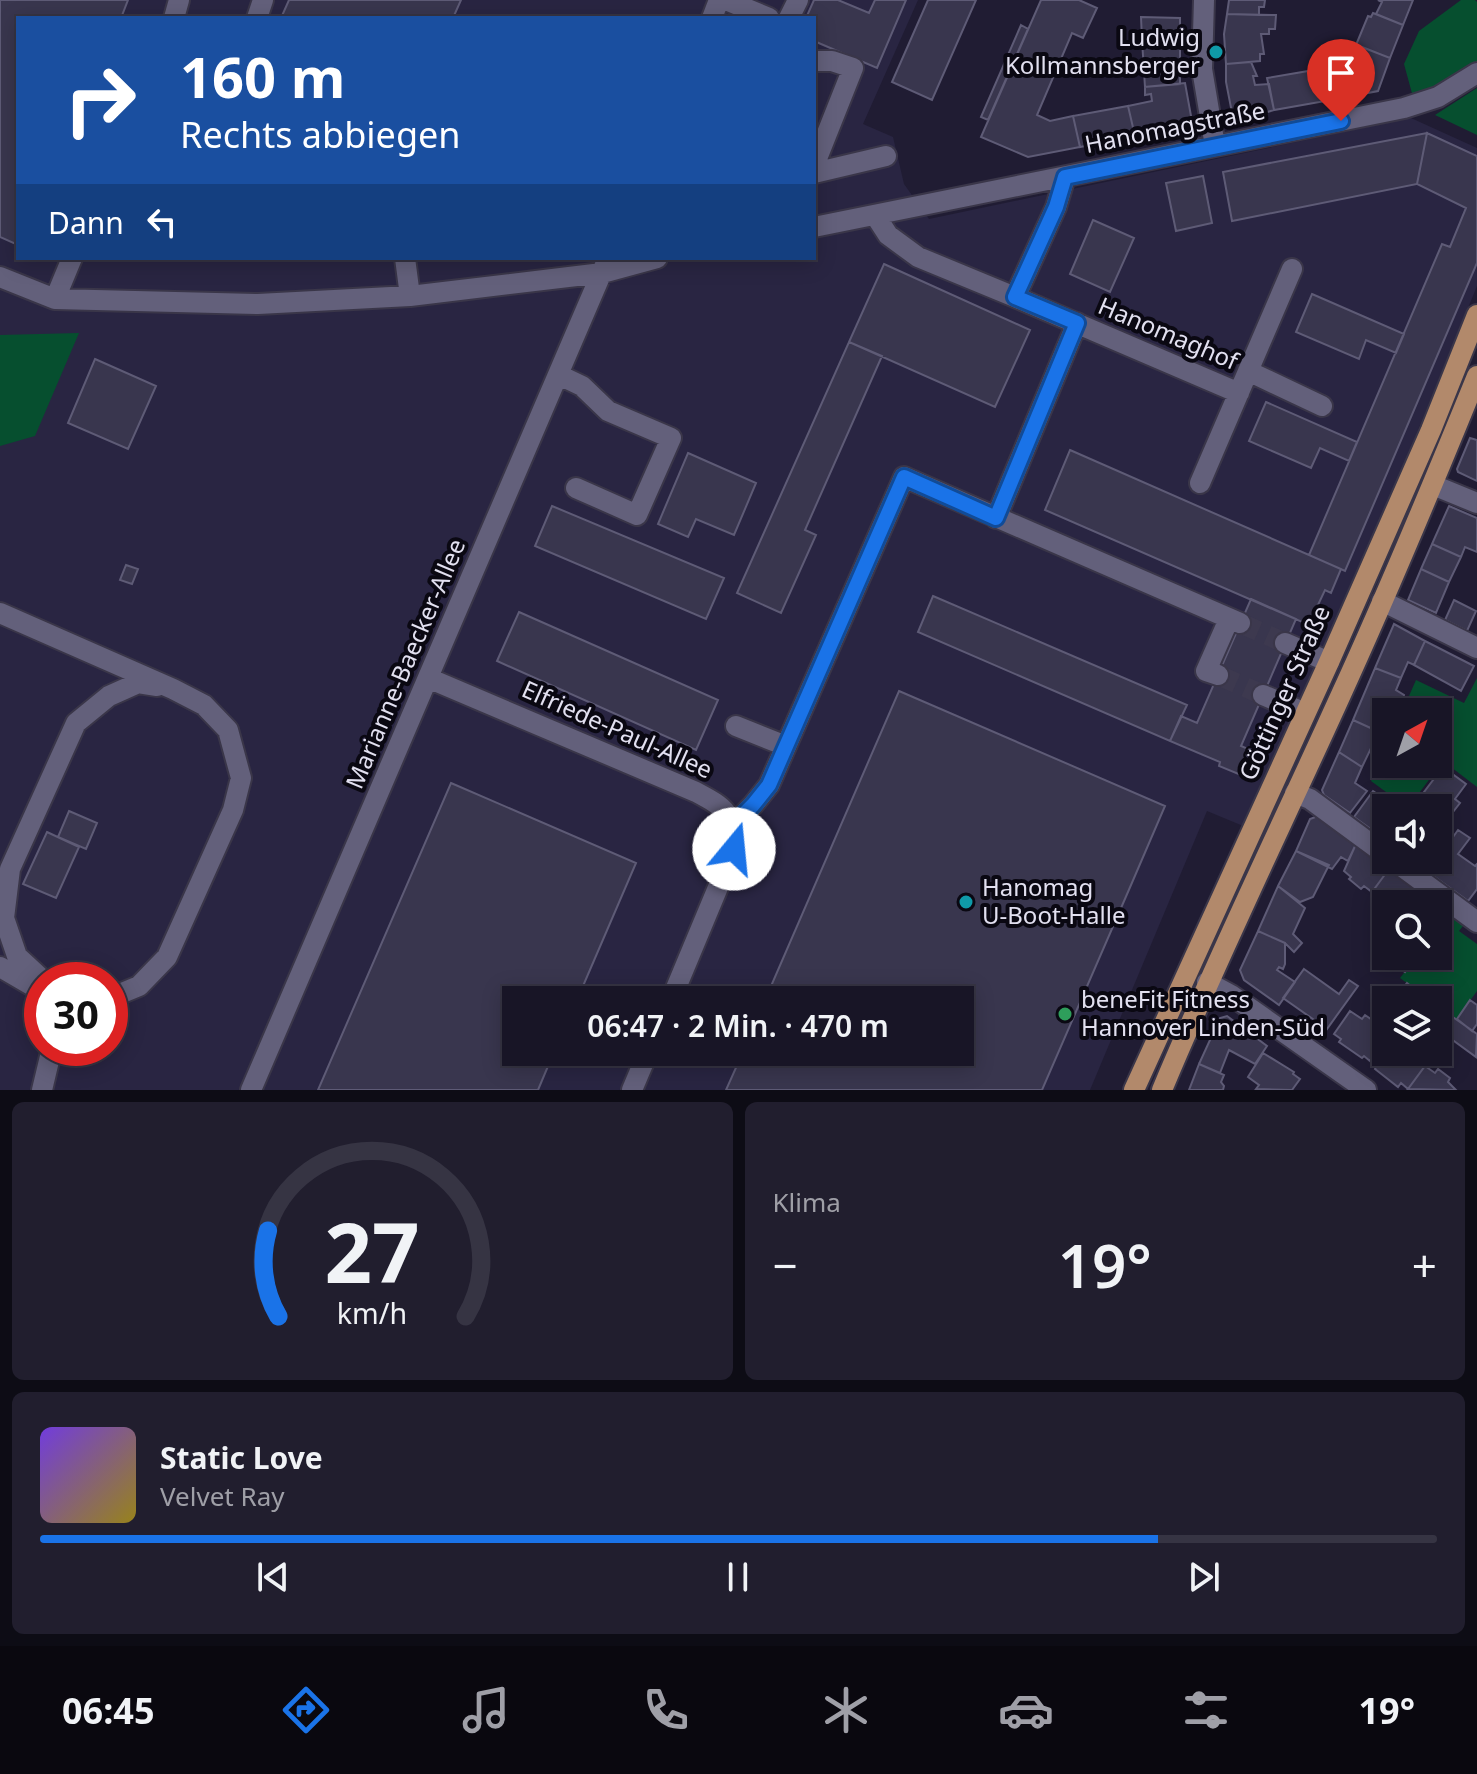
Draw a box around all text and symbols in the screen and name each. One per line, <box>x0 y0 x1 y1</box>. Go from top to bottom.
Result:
place label: Ludwig Kollmannsberger <box>1005 20 1200 81</box>
text: 160 m <box>180 38 345 114</box>
pin <box>1307 39 1375 121</box>
marker: Ludwig Kollmannsberger <box>1207 43 1225 61</box>
icon: right <box>48 48 152 152</box>
icon: arrive <box>1319 51 1363 95</box>
street label: Hanomagstraße <box>1082 93 1268 160</box>
text: Rechts abbiegen <box>180 110 461 159</box>
icon: left <box>140 200 184 244</box>
text: Dann <box>48 202 124 243</box>
street label: Hanomaghof <box>1094 288 1245 378</box>
street label: Marianne-Baecker-Allee <box>337 533 472 794</box>
street label: Göttinger Straße <box>1230 600 1337 785</box>
street label: Elfriede-Paul-Allee <box>517 672 718 785</box>
north arrow <box>1372 698 1452 778</box>
map controls <box>1372 698 1452 1066</box>
button: sound <box>1372 794 1452 874</box>
position arrow <box>692 807 776 891</box>
place label: Hanomag U-Boot-Halle <box>982 870 1125 931</box>
button: search <box>1372 890 1452 970</box>
marker: Hanomag U-Boot-Halle <box>957 893 975 911</box>
speed limit sign: 30 <box>24 962 128 1066</box>
place label: beneFit Fitness Hannover Linden-Süd <box>1081 982 1325 1043</box>
button: layers <box>1372 986 1452 1066</box>
text: 06:47 · 2 Min. · 470 m <box>587 1005 889 1046</box>
marker: beneFit Fitness Hannover Linden-Süd <box>1056 1005 1074 1023</box>
text: Klima <box>773 1184 841 1220</box>
text: 27 <box>325 1194 420 1307</box>
text: 19° <box>1058 1224 1152 1306</box>
text: − <box>773 1235 798 1295</box>
text: + <box>1412 1235 1437 1295</box>
text: km/h <box>337 1293 407 1332</box>
text: Static Love <box>160 1437 323 1478</box>
text: Velvet Ray <box>160 1478 285 1514</box>
icon: previous <box>251 1555 295 1599</box>
icon: pause <box>716 1555 760 1599</box>
icon: next <box>1182 1555 1226 1599</box>
icon: directions <box>278 1682 334 1738</box>
icon: music <box>458 1682 514 1738</box>
icon: phone <box>638 1682 694 1738</box>
icon: climate <box>818 1682 874 1738</box>
icon: car <box>998 1682 1054 1738</box>
icon: filters <box>1178 1682 1234 1738</box>
text: 06:45 <box>62 1686 154 1735</box>
text: 19° <box>1358 1686 1415 1735</box>

